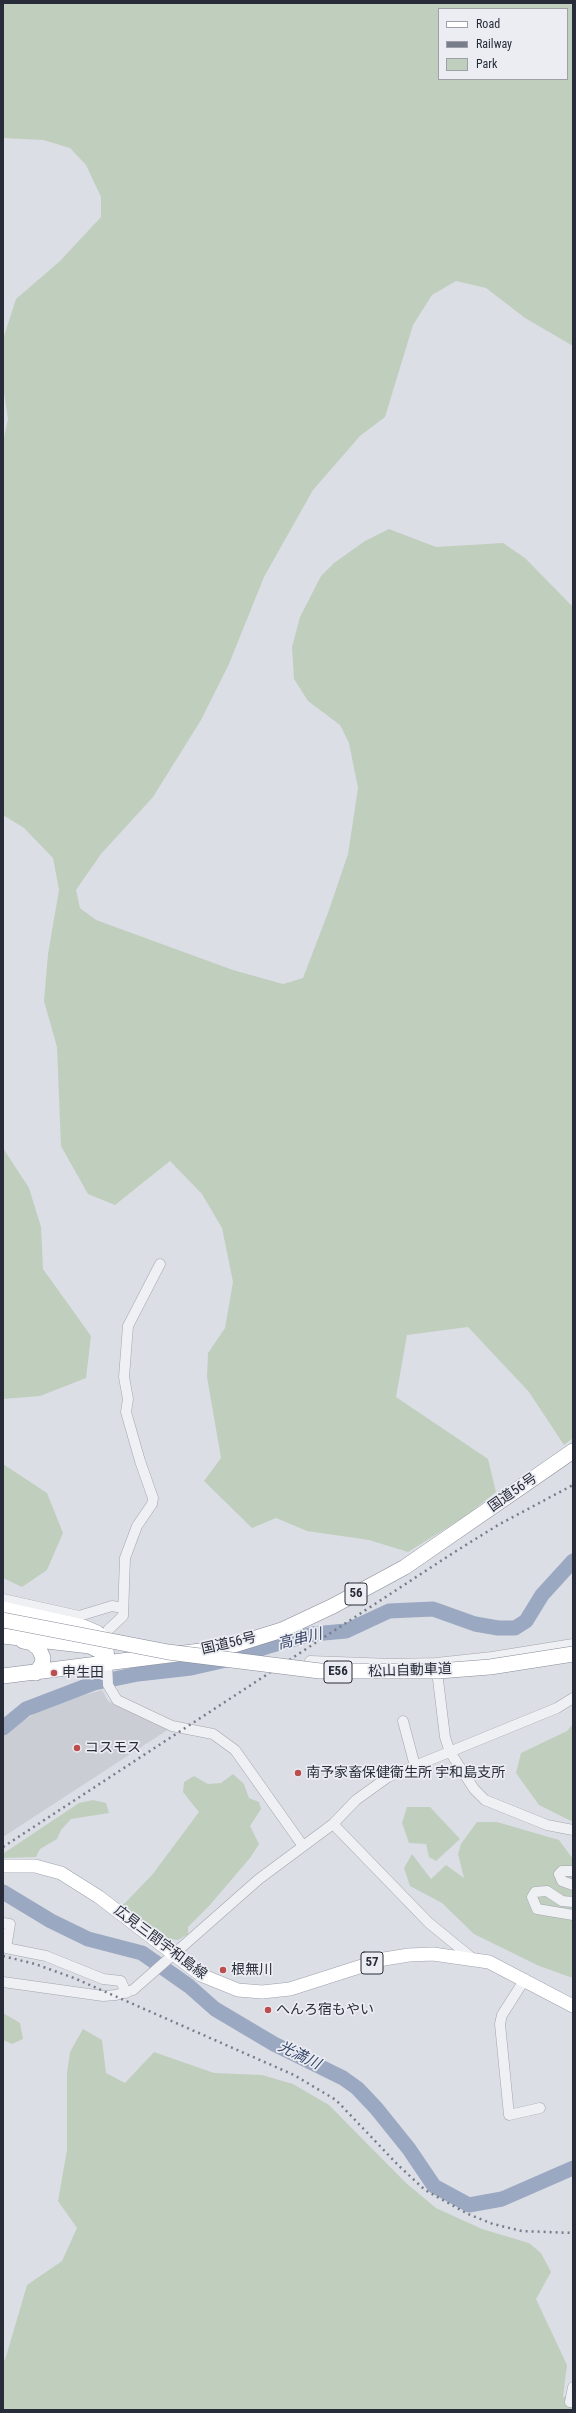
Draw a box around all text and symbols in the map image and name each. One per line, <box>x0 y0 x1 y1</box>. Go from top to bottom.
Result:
legend <box>438 8 568 80</box>
text: Road <box>476 17 500 31</box>
text: Railway <box>476 37 512 51</box>
text: Park <box>476 57 497 71</box>
street label: 国道56号 <box>485 1470 541 1516</box>
road number: 56 <box>345 1583 367 1605</box>
water label: 高串川 <box>276 1626 324 1654</box>
street label: 国道56号 <box>200 1630 258 1658</box>
road number: E56 <box>324 1661 352 1683</box>
street label: 松山自動車道 <box>368 1661 452 1681</box>
place label: 申生田 <box>62 1665 104 1681</box>
marker: 申生田 <box>49 1668 59 1678</box>
place label: コスモス <box>85 1740 141 1756</box>
marker: コスモス <box>72 1743 82 1753</box>
place label: 南予家畜保健衛生所 宇和島支所 <box>306 1765 505 1781</box>
marker: 南予家畜保健衛生所 宇和島支所 <box>293 1768 303 1778</box>
street label: 広見三間宇和島線 <box>110 1903 210 1983</box>
road number: 57 <box>361 1952 383 1974</box>
place label: 根無川 <box>231 1962 273 1978</box>
marker: 根無川 <box>218 1965 228 1975</box>
place label: へんろ宿もやい <box>276 2002 374 2018</box>
marker: へんろ宿もやい <box>263 2005 273 2015</box>
water label: 光満川 <box>275 2038 323 2074</box>

